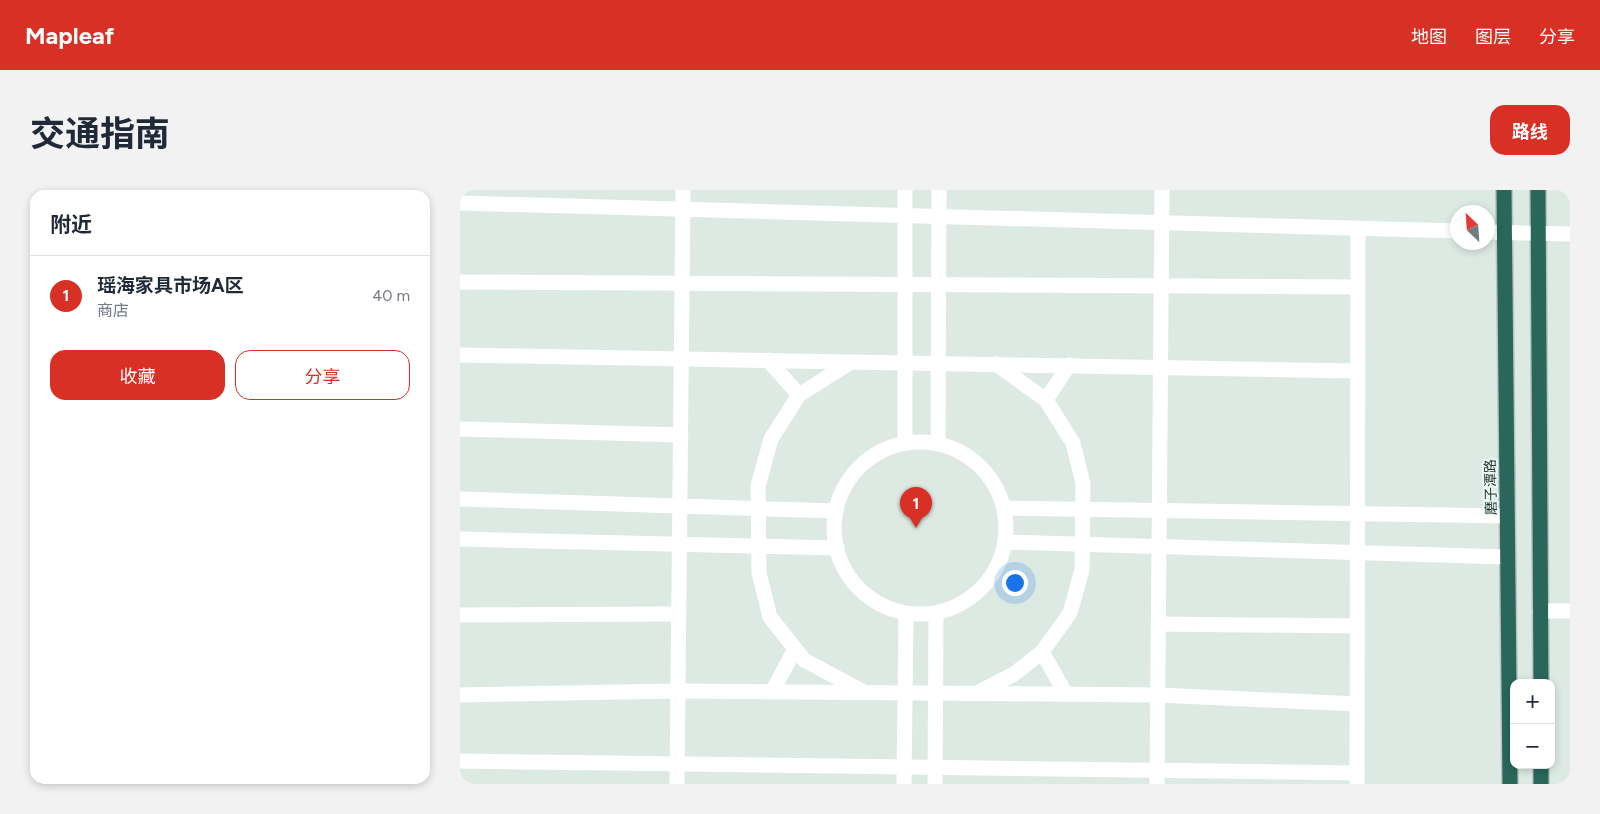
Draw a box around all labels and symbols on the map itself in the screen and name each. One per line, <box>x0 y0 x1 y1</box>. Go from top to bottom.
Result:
north arrow <box>1450 205 1495 250</box>
street label: 磨子潭路 <box>1482 459 1500 515</box>
pin: 1 <box>900 487 932 528</box>
your location <box>1002 570 1028 596</box>

